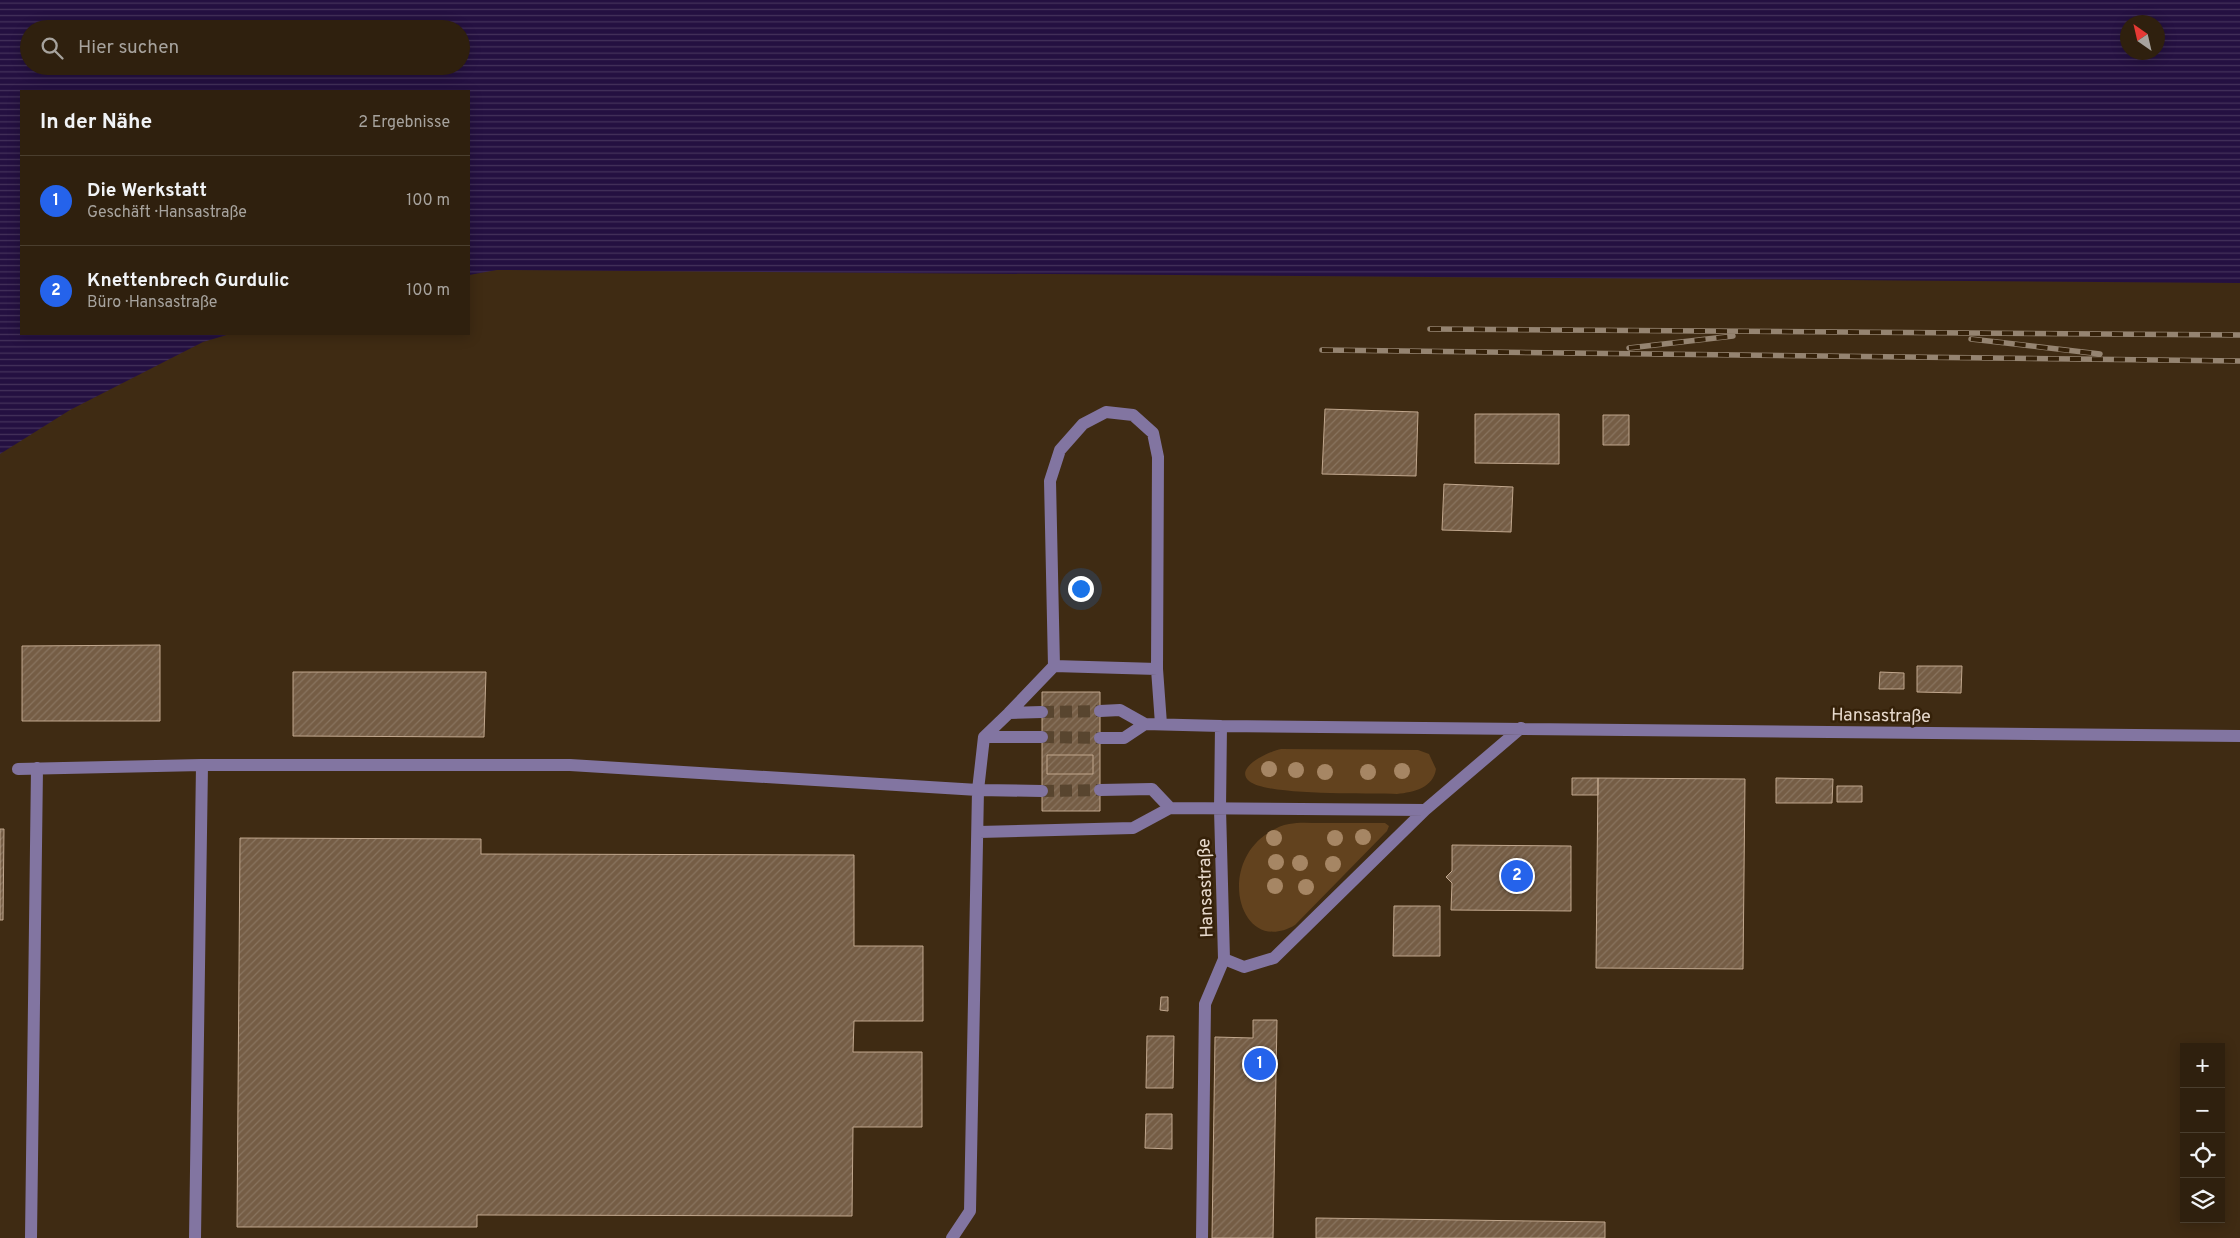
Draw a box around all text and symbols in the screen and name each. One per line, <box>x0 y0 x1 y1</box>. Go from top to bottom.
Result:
north arrow <box>2120 15 2165 60</box>
search box <box>20 20 470 75</box>
icon: search <box>38 34 66 62</box>
text: Hier suchen <box>78 36 179 60</box>
text: In der Nähe <box>40 109 152 136</box>
text: 2 Ergebnisse <box>358 113 450 133</box>
text: Die Werkstatt <box>87 179 207 203</box>
text: 1 <box>53 191 59 211</box>
text: 100 m <box>406 191 450 211</box>
text: Geschäft · Hansastraße <box>87 203 247 223</box>
text: Knettenbrech Gurdulic <box>87 269 290 293</box>
text: 2 <box>51 281 61 301</box>
text: 100 m <box>406 281 450 301</box>
text: Büro · Hansastraße <box>87 293 217 313</box>
your location <box>1068 576 1094 602</box>
street label: Hansastraße <box>1831 704 1931 729</box>
street label: Hansastraße <box>1193 838 1220 938</box>
pin: 2 <box>1501 857 1533 895</box>
map controls <box>2180 1043 2225 1223</box>
button: + <box>2180 1043 2225 1088</box>
pin: 1 <box>1244 1045 1276 1083</box>
button: − <box>2180 1088 2225 1133</box>
button: locate <box>2180 1133 2225 1178</box>
button: layers <box>2180 1178 2225 1223</box>

